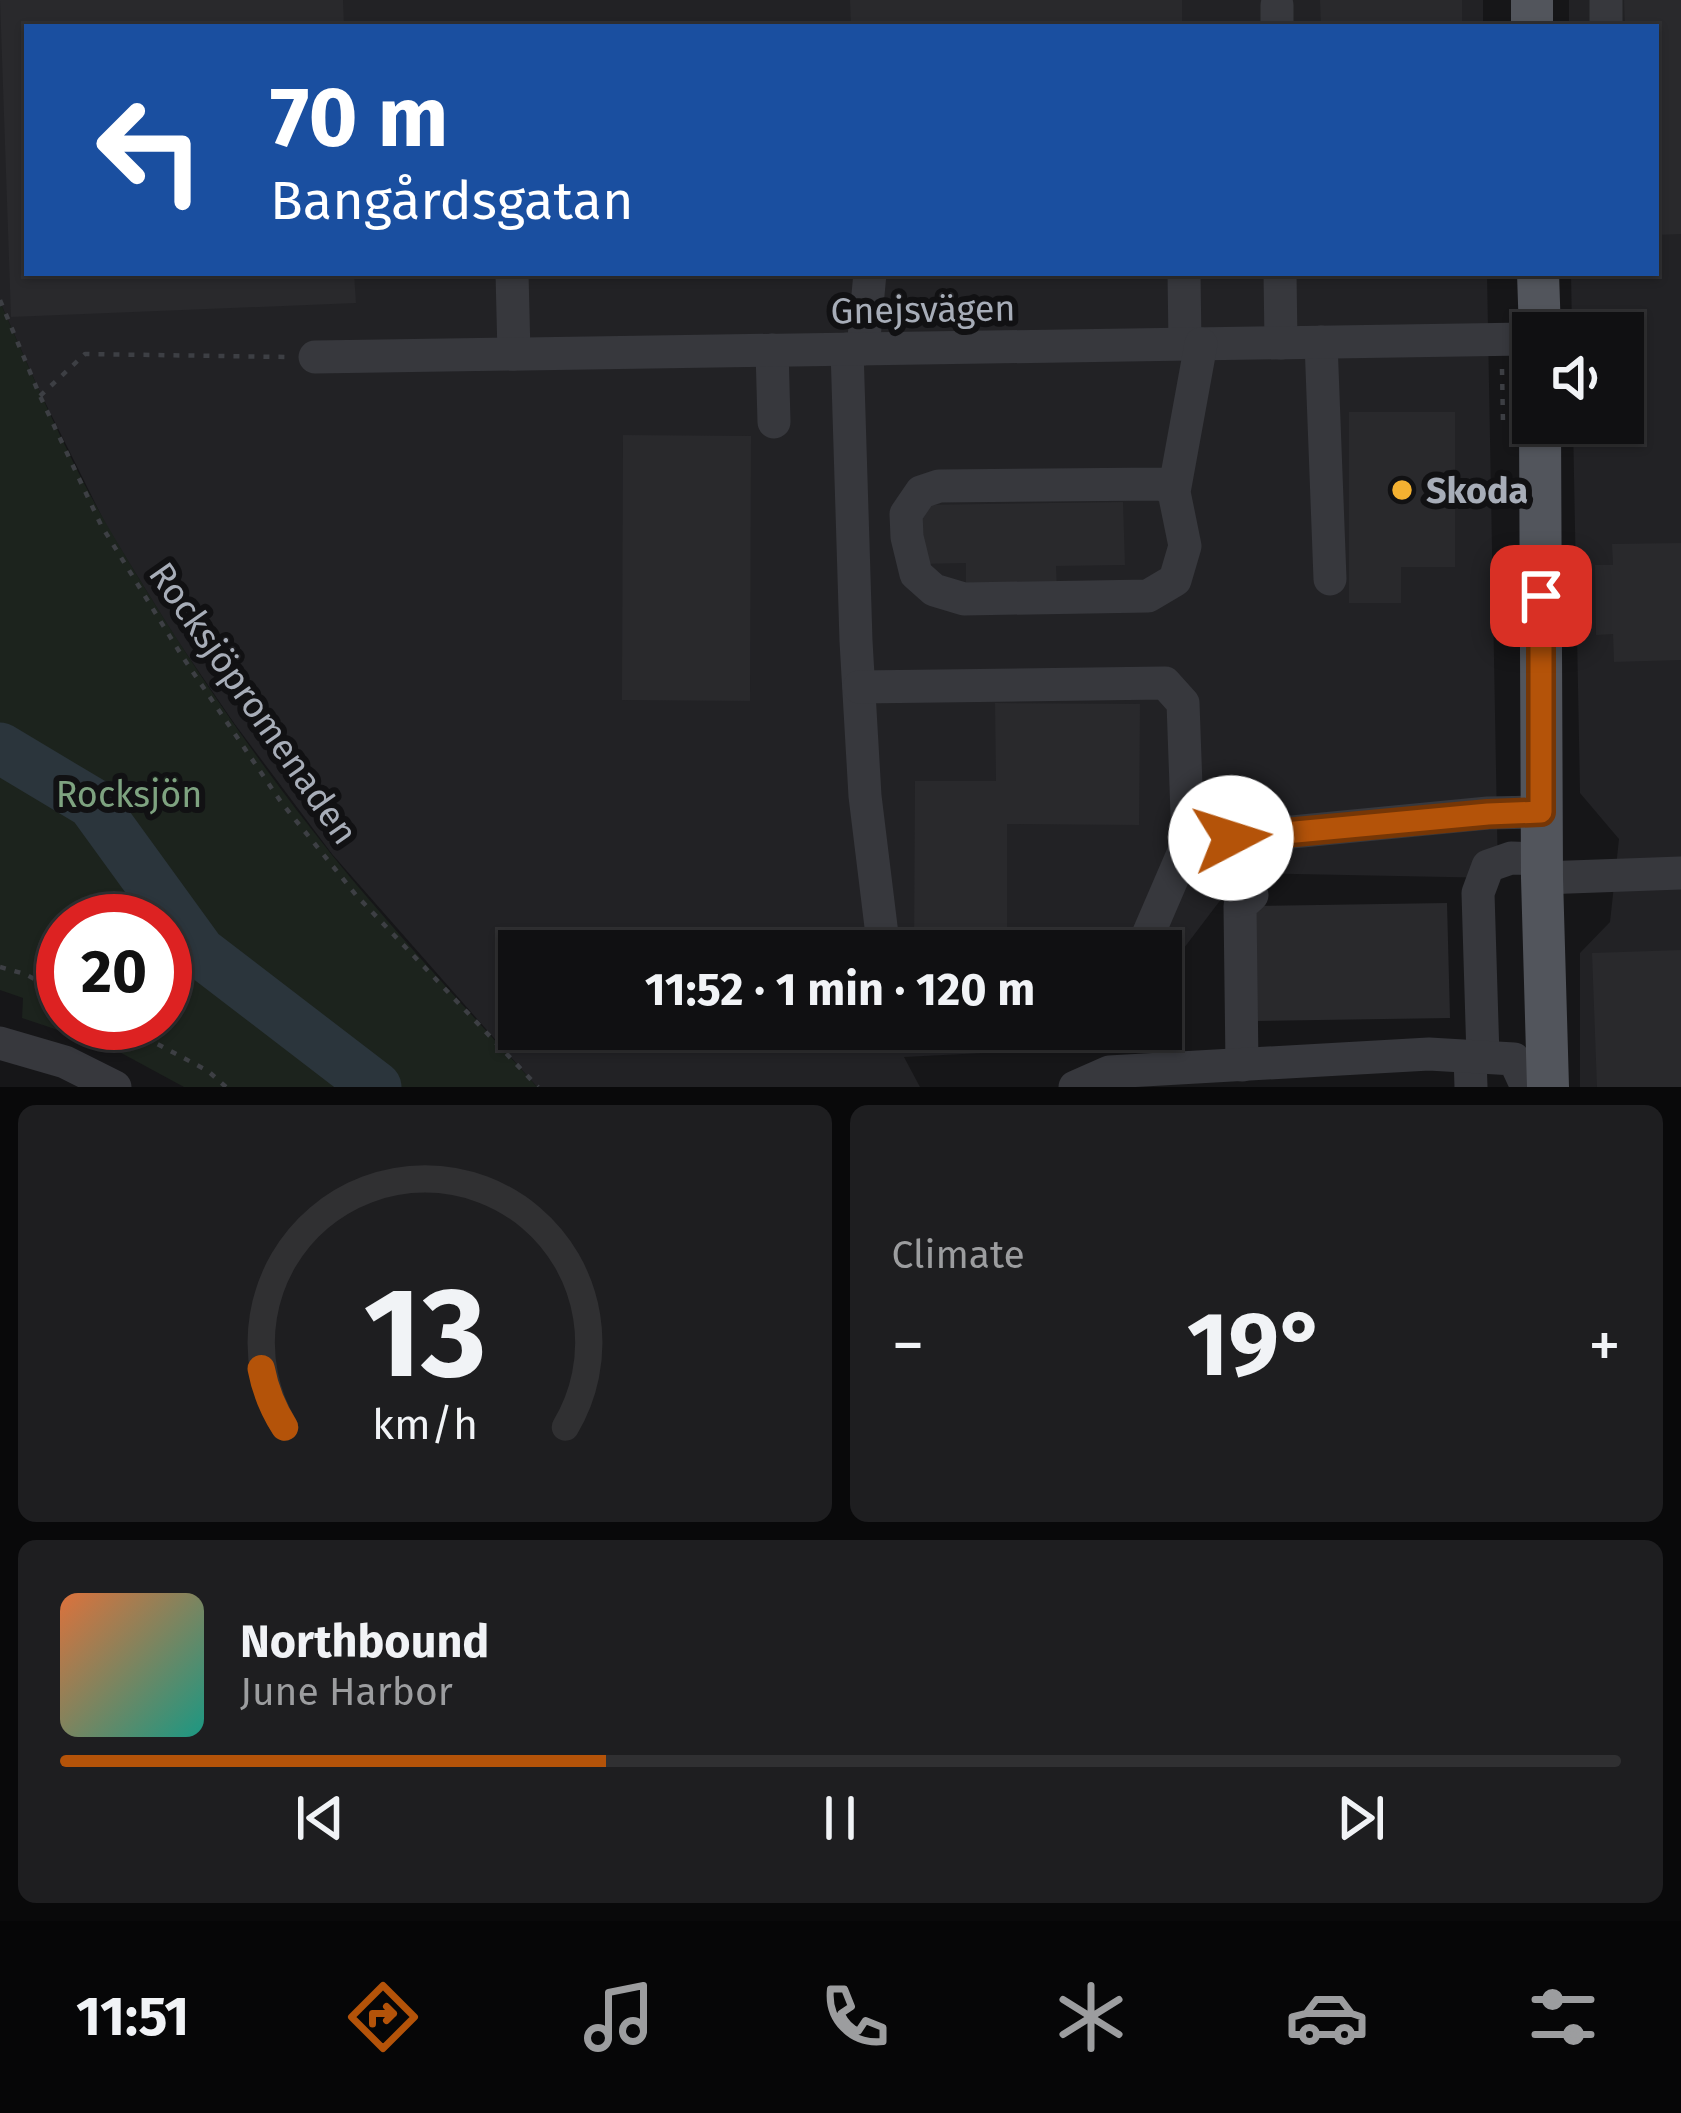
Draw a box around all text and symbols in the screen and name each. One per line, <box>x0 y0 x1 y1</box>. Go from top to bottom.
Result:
text: 70 m <box>270 67 448 168</box>
icon: left <box>72 72 228 228</box>
text: Bangårdsgatan <box>270 169 634 233</box>
street label: Gnejsvägen <box>830 286 1016 334</box>
map controls <box>1512 312 1644 444</box>
button: sound <box>1512 312 1644 444</box>
place label: Skoda <box>1426 469 1528 513</box>
marker: Skoda <box>1389 477 1415 503</box>
pin <box>1490 545 1592 647</box>
street label: Rocksjöpromenaden <box>139 554 367 853</box>
icon: arrive <box>1508 563 1574 629</box>
park label: Rocksjön <box>56 773 202 817</box>
position arrow <box>1168 775 1294 901</box>
speed limit sign: 20 <box>36 894 192 1050</box>
text: 11:52 · 1 min · 120 m <box>645 963 1035 1017</box>
text: Climate <box>892 1232 1025 1278</box>
text: 13 <box>363 1259 486 1409</box>
text: 19° <box>1187 1291 1326 1399</box>
text: − <box>892 1306 925 1385</box>
text: + <box>1588 1306 1621 1385</box>
text: km/h <box>372 1398 478 1449</box>
text: Northbound <box>240 1615 489 1669</box>
text: June Harbor <box>240 1669 453 1715</box>
icon: previous <box>287 1785 353 1851</box>
icon: pause <box>807 1785 873 1851</box>
icon: next <box>1328 1785 1394 1851</box>
icon: directions <box>341 1975 425 2059</box>
icon: music <box>577 1975 661 2059</box>
icon: phone <box>813 1975 897 2059</box>
icon: climate <box>1049 1975 1133 2059</box>
icon: car <box>1285 1975 1369 2059</box>
icon: filters <box>1521 1975 1605 2059</box>
text: 11:51 <box>76 1985 189 2049</box>

